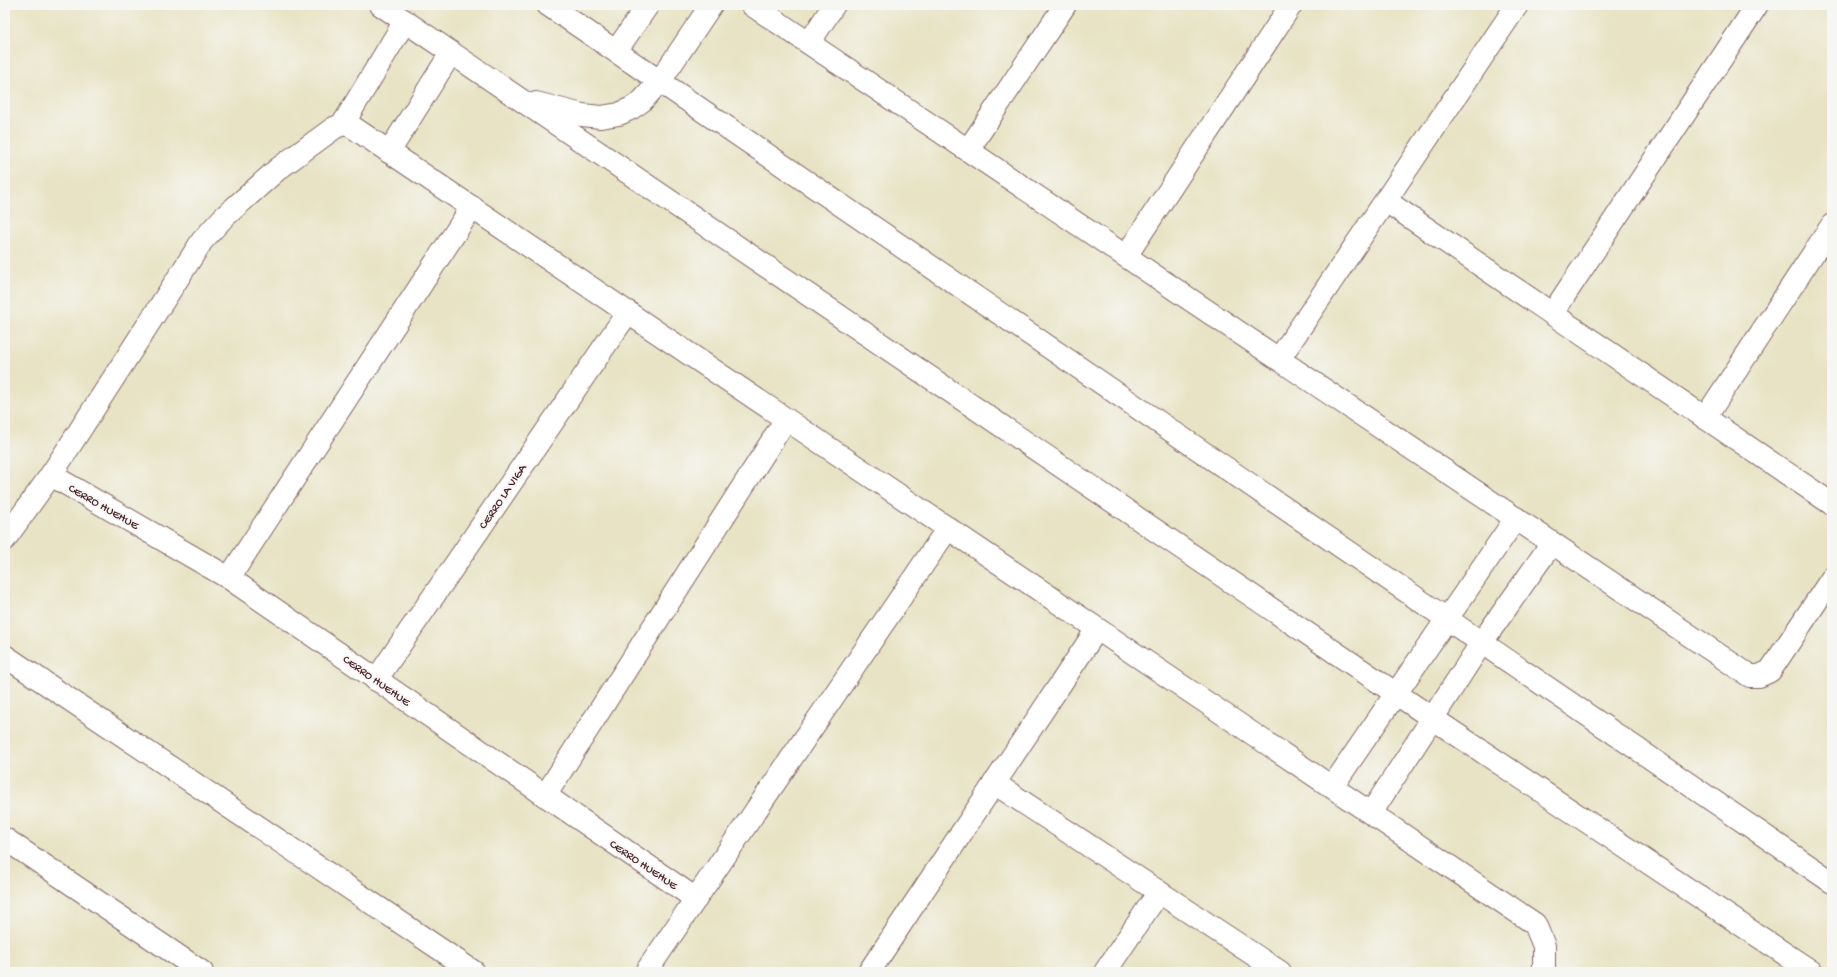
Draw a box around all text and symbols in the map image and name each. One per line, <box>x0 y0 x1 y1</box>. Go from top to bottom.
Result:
street label: CERRO LA VIGA <box>477 461 531 532</box>
street label: CERRO HUEHUE <box>65 482 141 534</box>
street label: CERRO HUEHUE <box>339 653 413 710</box>
street label: CERRO HUEHUE <box>606 838 680 894</box>

